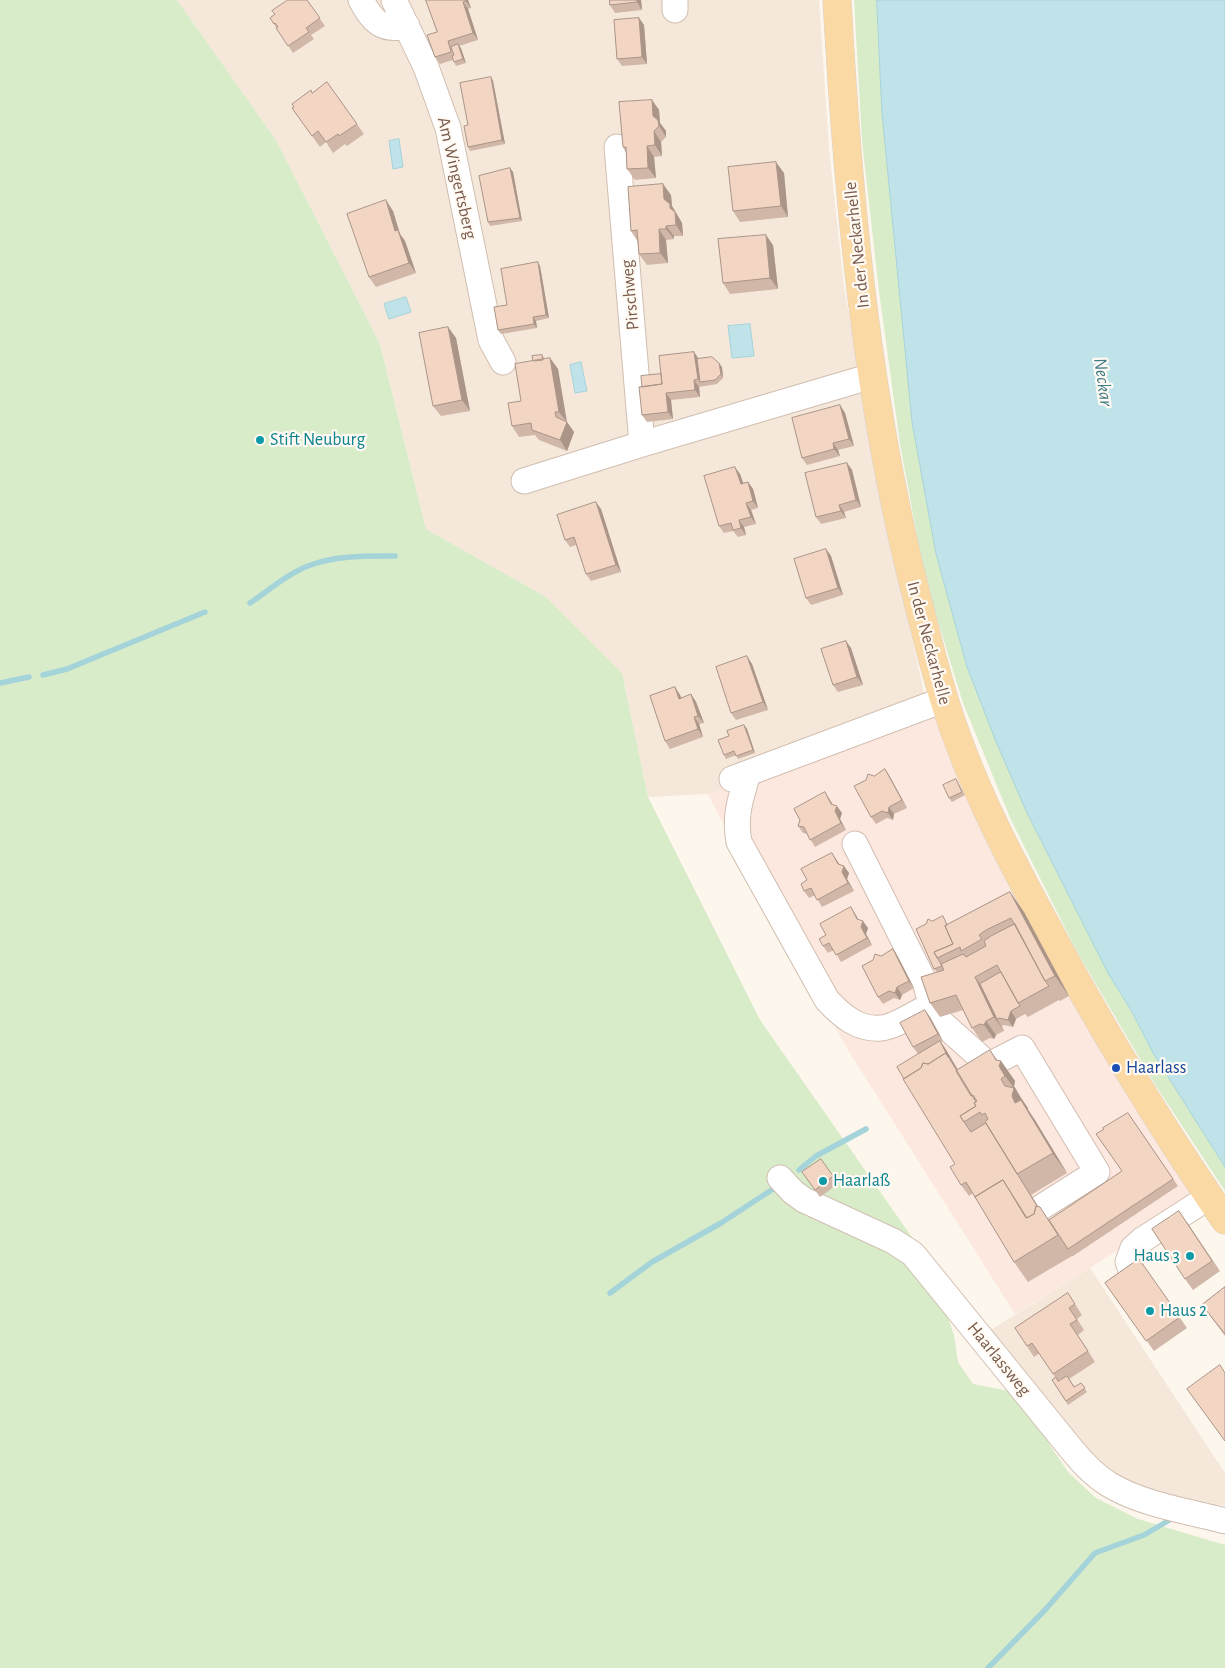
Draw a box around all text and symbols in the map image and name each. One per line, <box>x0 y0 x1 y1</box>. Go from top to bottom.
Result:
street label: Am Wingertsberg <box>432 115 482 241</box>
street label: In der Neckarhelle <box>840 181 874 309</box>
street label: Pirschweg <box>616 259 644 331</box>
water label: Neckar <box>1088 356 1118 408</box>
place label: Stift Neuburg <box>270 429 365 451</box>
marker: Stift Neuburg <box>254 434 266 446</box>
street label: In der Neckarhelle <box>902 579 956 707</box>
place label: Haarlass <box>1126 1057 1186 1079</box>
marker: Haarlass <box>1110 1062 1122 1074</box>
place label: Haarlaß <box>833 1170 890 1192</box>
marker: Haarlaß <box>817 1175 829 1187</box>
place label: Haus 3 <box>1134 1245 1180 1267</box>
marker: Haus 3 <box>1184 1250 1196 1262</box>
place label: Haus 2 <box>1160 1300 1207 1322</box>
marker: Haus 2 <box>1144 1305 1156 1317</box>
street label: Haarlassweg <box>963 1318 1035 1400</box>

